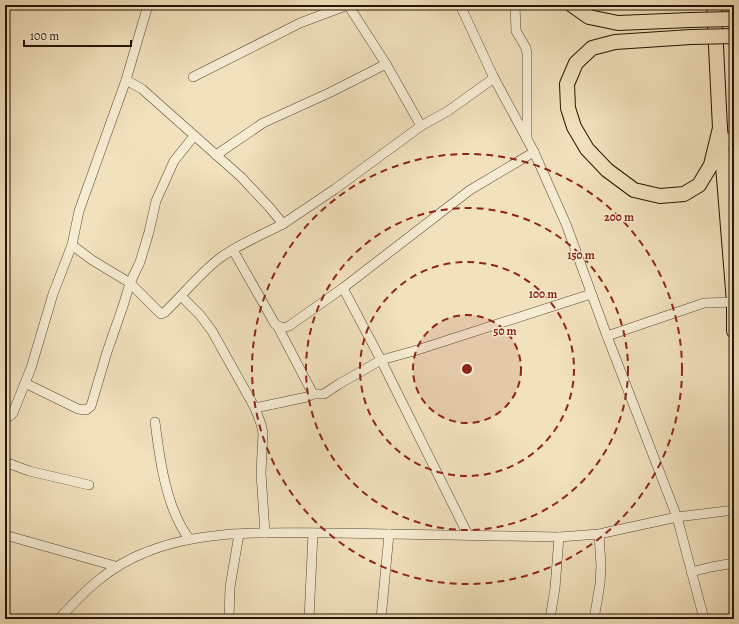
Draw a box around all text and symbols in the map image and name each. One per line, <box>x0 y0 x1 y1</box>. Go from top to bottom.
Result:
scale bar <box>24 22 131 48</box>
text: 100 m <box>30 28 59 44</box>
text: 200 m <box>604 209 634 225</box>
text: 150 m <box>567 247 595 263</box>
text: 100 m <box>529 286 557 302</box>
text: 50 m <box>493 323 517 339</box>
centre of rings <box>460 362 474 376</box>

